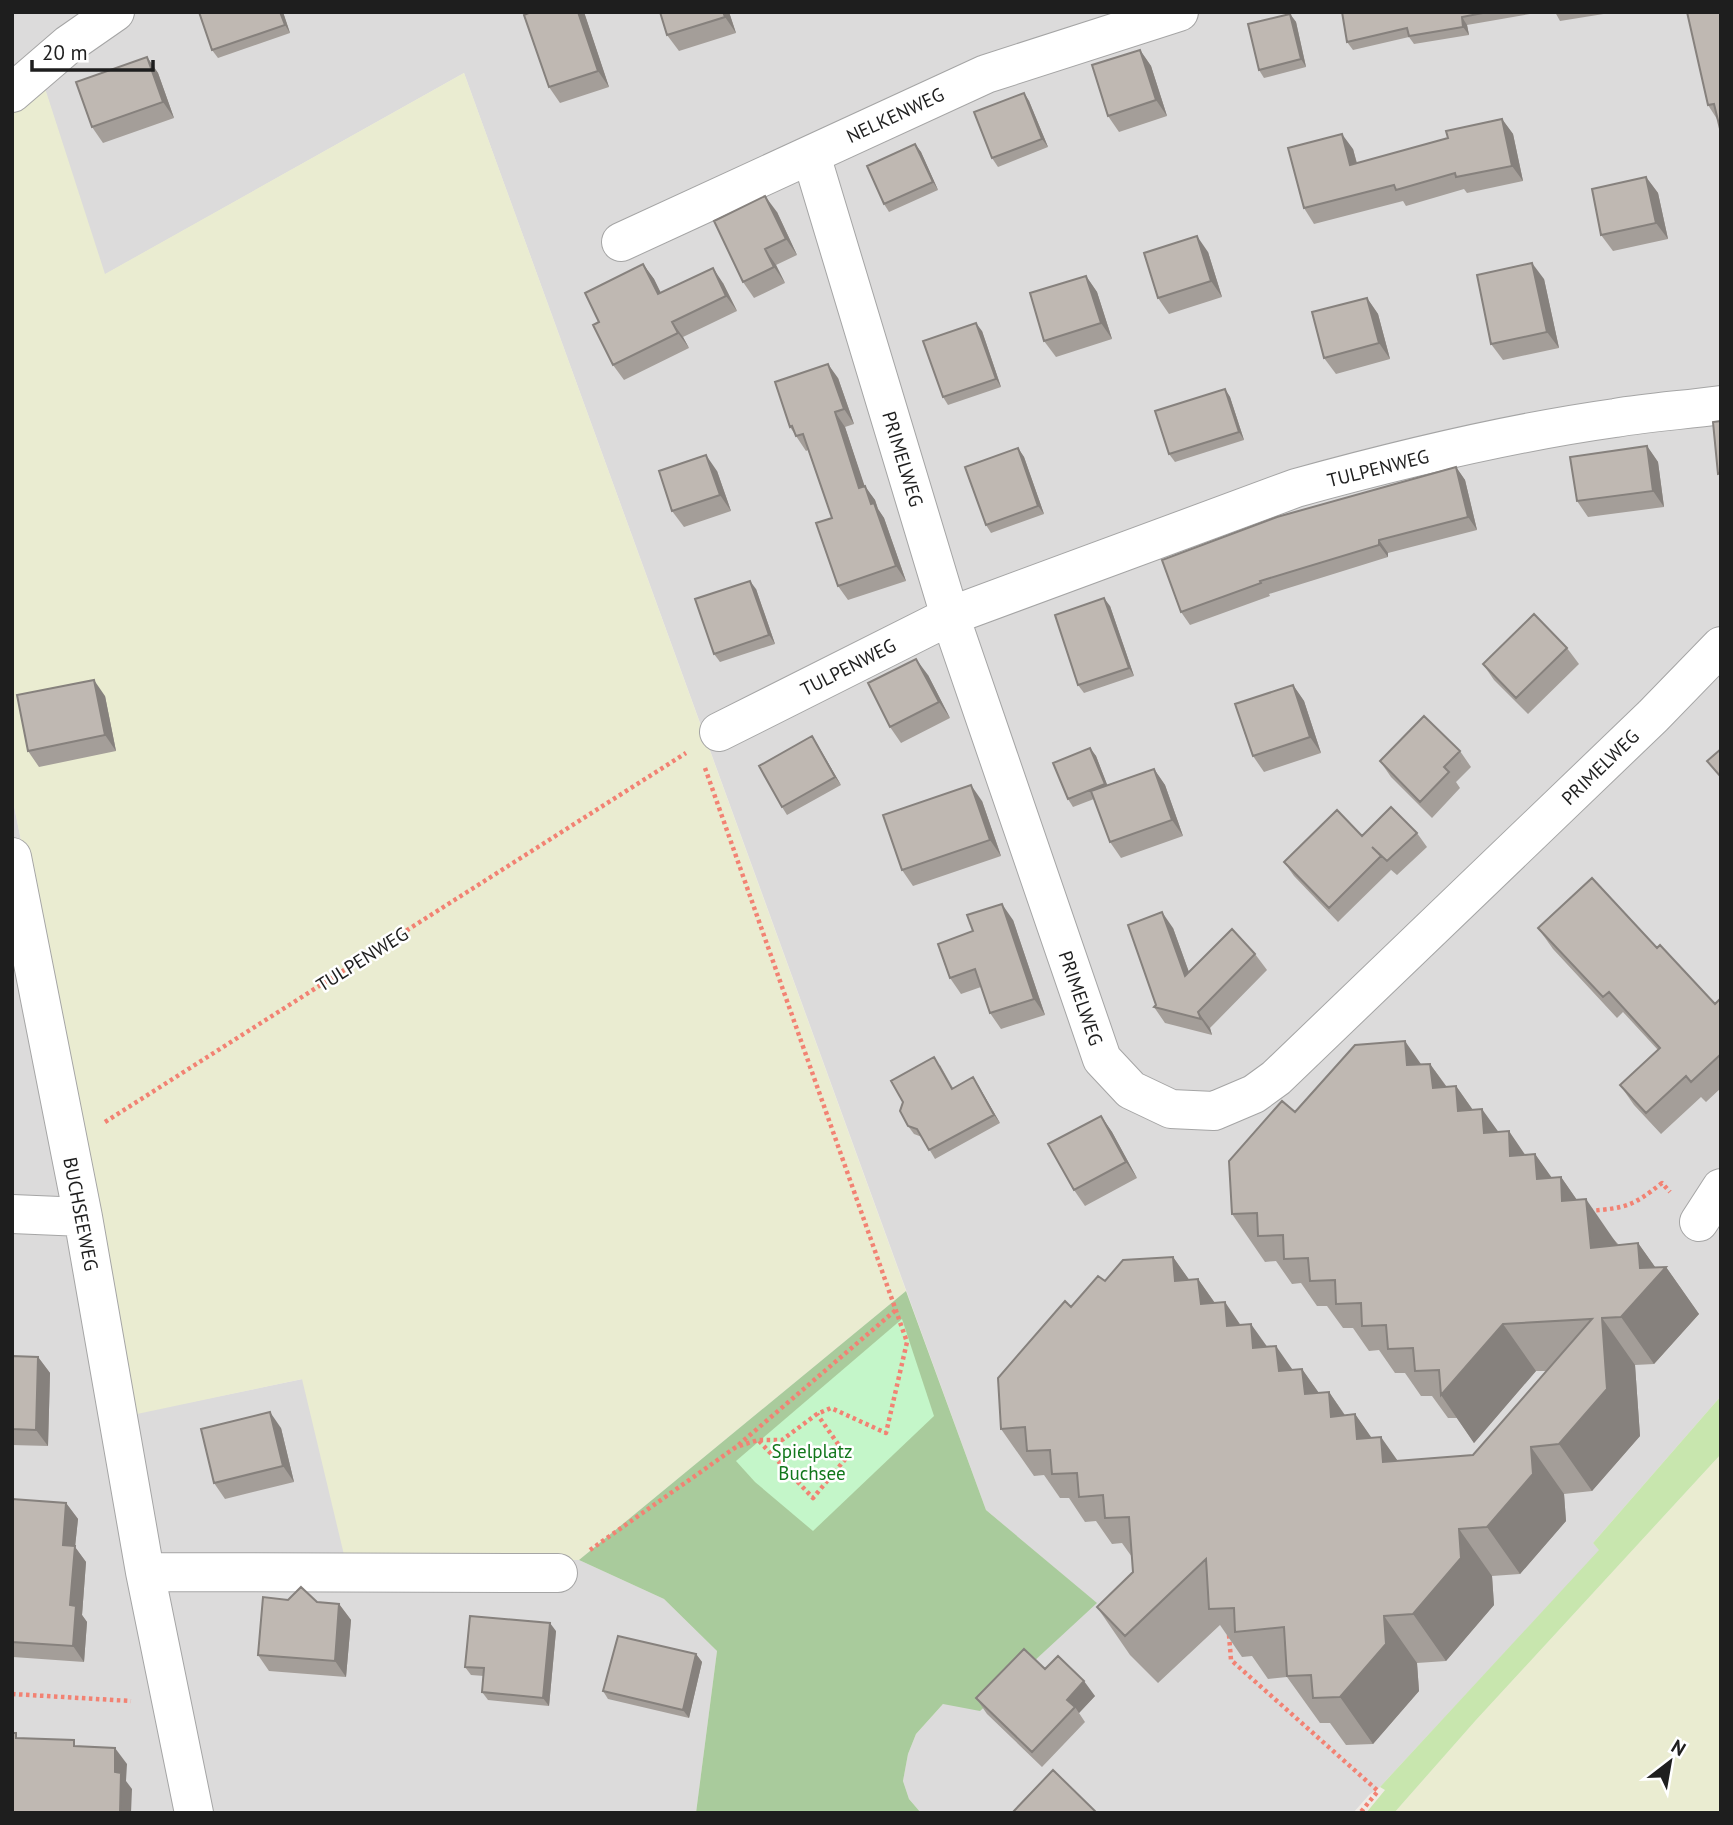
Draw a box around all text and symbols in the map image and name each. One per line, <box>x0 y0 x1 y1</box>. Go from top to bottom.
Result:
scale bar <box>32 28 152 72</box>
text: 20 m <box>42 39 88 66</box>
street label: NELKENWEG <box>842 82 948 148</box>
street label: PRIMELWEG <box>877 408 929 510</box>
street label: TULPENWEG <box>1325 444 1431 492</box>
street label: TULPENWEG <box>796 633 900 701</box>
street label: PRIMELWEG <box>1556 724 1644 810</box>
street label: TULPENWEG <box>312 921 412 997</box>
street label: PRIMELWEG <box>1054 947 1108 1049</box>
street label: BUCHSEEWEG <box>58 1155 104 1273</box>
park label: Spielplatz Buchsee <box>772 1439 852 1485</box>
north arrow <box>1635 1727 1705 1797</box>
text: N <box>1667 1734 1690 1761</box>

